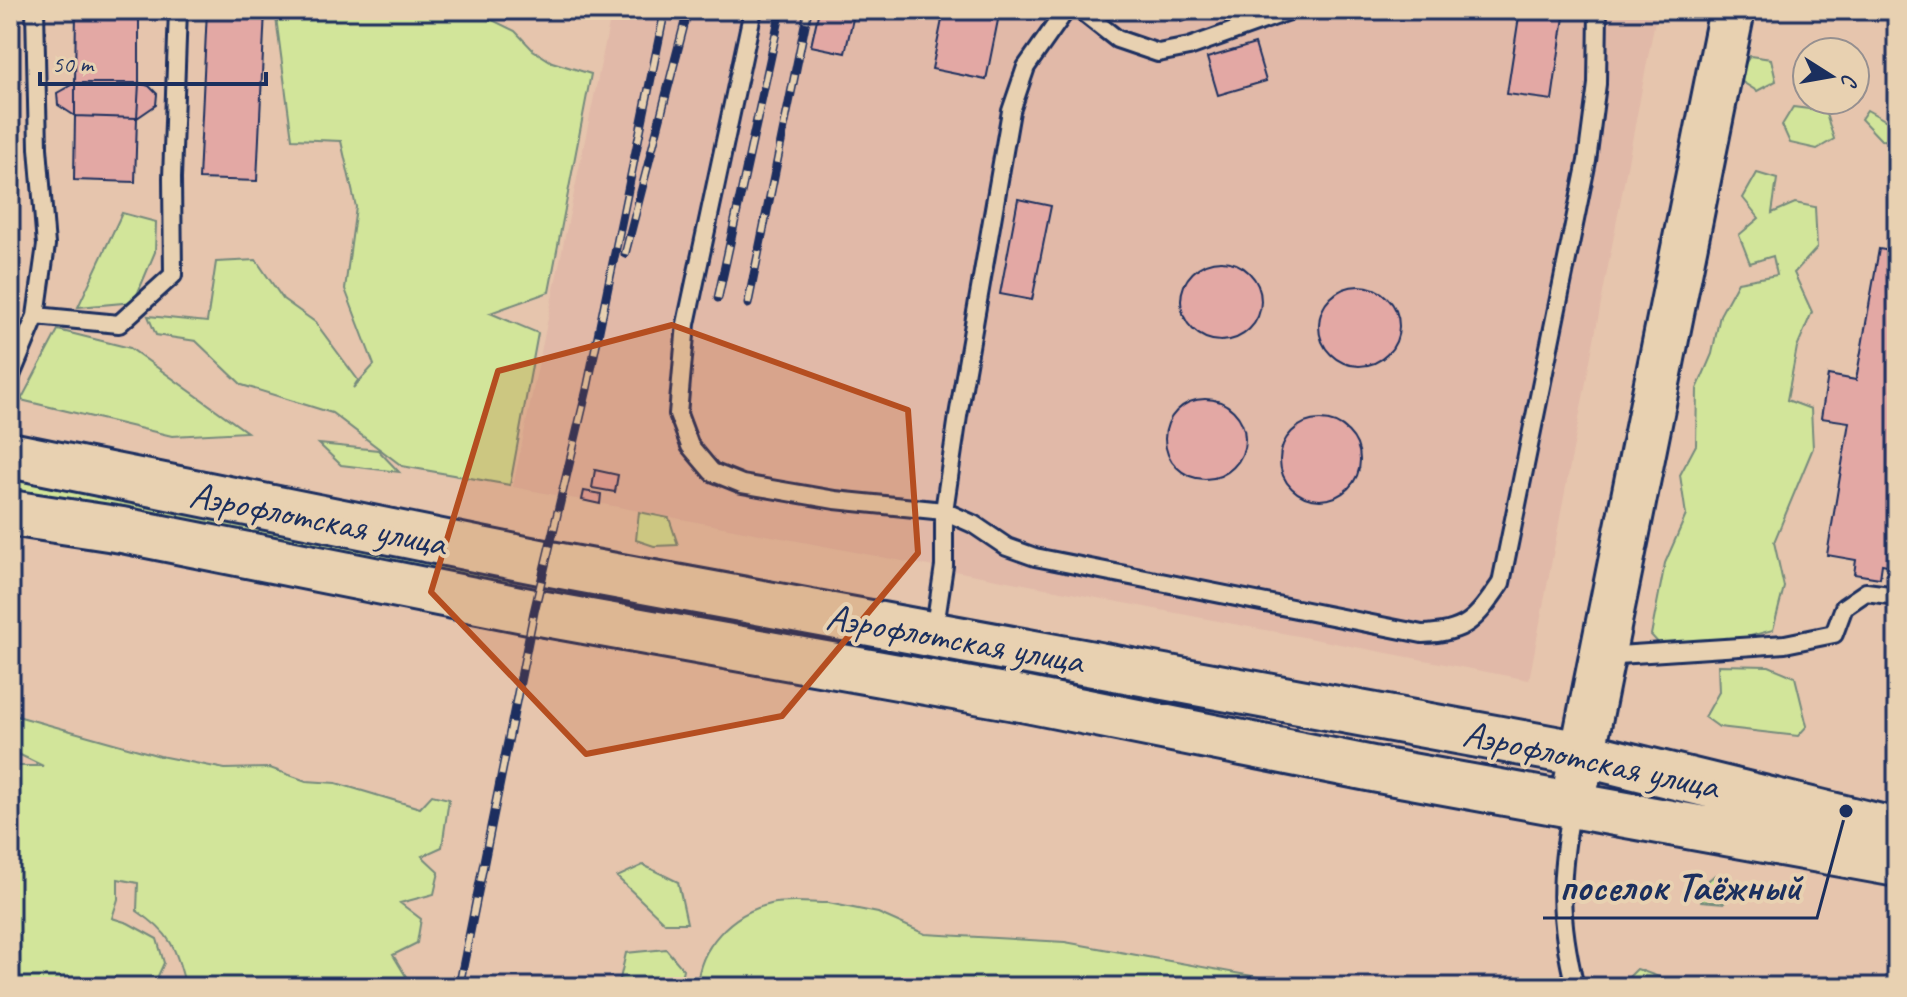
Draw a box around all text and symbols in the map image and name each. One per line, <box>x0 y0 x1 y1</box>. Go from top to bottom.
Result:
scale bar <box>40 36 266 86</box>
north arrow <box>1791 36 1871 116</box>
text: 50 m <box>52 49 95 79</box>
text: С <box>1834 72 1864 91</box>
street label: Аэрофлотская улица <box>186 471 452 567</box>
street label: Аэрофлотская улица <box>823 593 1089 685</box>
street label: Аэрофлотская улица <box>1459 709 1725 810</box>
callout: поселок Таёжный <box>1543 854 1817 918</box>
text: поселок Таёжный <box>1559 862 1804 912</box>

